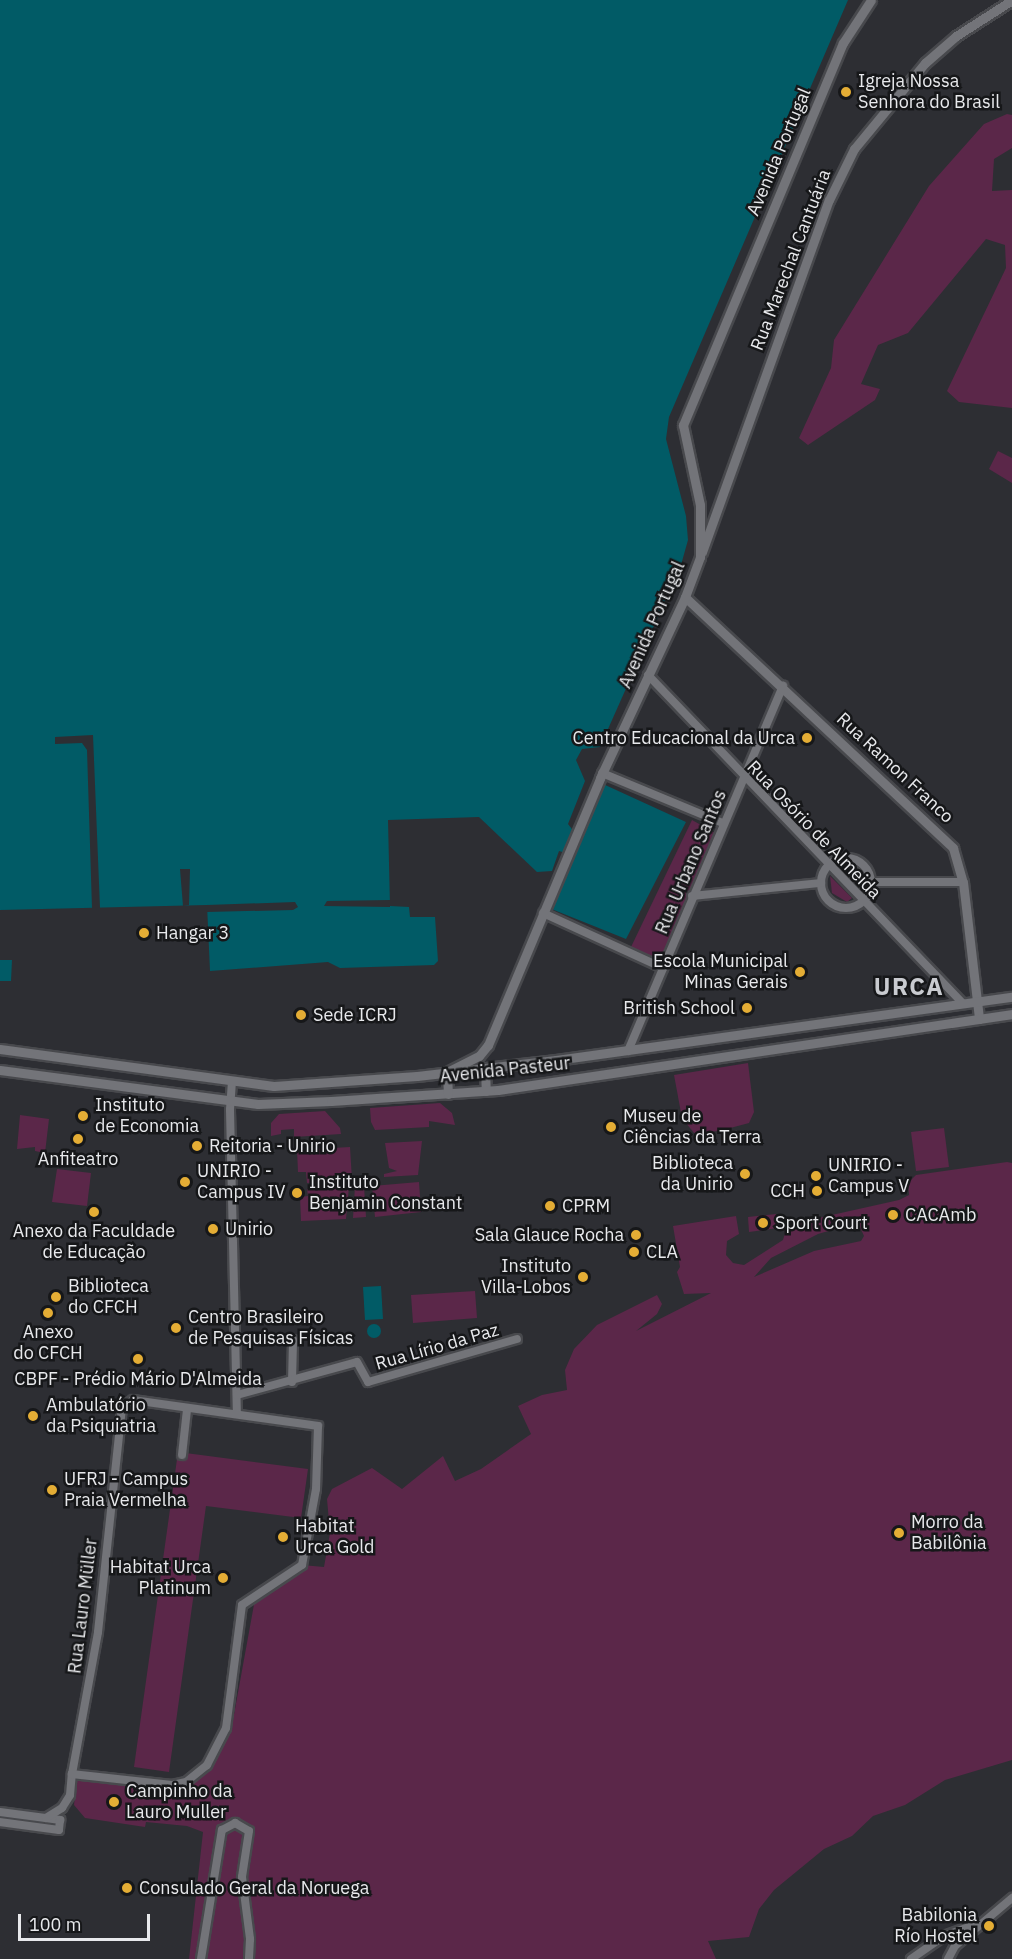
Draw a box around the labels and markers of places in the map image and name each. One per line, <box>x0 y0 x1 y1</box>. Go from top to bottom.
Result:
place label: Igreja Nossa Senhora do Brasil <box>858 71 1000 113</box>
marker: Igreja Nossa Senhora do Brasil <box>839 85 853 99</box>
place label: Centro Educacional da Urca <box>573 727 795 749</box>
marker: Centro Educacional da Urca <box>800 731 814 745</box>
place label: Hangar 3 <box>156 922 229 944</box>
marker: Hangar 3 <box>137 926 151 940</box>
place label: Escola Municipal Minas Gerais <box>653 951 788 994</box>
marker: Escola Municipal Minas Gerais <box>793 965 807 979</box>
place label: British School <box>623 997 735 1019</box>
marker: British School <box>740 1001 754 1015</box>
place label: Sede ICRJ <box>313 1004 397 1026</box>
marker: Sede ICRJ <box>294 1008 308 1022</box>
place label: Instituto de Economia <box>95 1095 199 1138</box>
place label: Museu de Ciências da Terra <box>623 1106 761 1148</box>
marker: Instituto de Economia <box>76 1109 90 1123</box>
marker: Museu de Ciências da Terra <box>604 1120 618 1134</box>
marker: Anfiteatro <box>71 1132 85 1146</box>
place label: Reitoria - Unirio <box>209 1135 335 1157</box>
marker: Reitoria - Unirio <box>190 1139 204 1153</box>
place label: Anfiteatro <box>38 1148 118 1170</box>
place label: Biblioteca da Unirio <box>652 1153 733 1196</box>
place label: UNIRIO - Campus V <box>828 1155 909 1198</box>
place label: UNIRIO - Campus IV <box>197 1161 285 1204</box>
marker: Biblioteca da Unirio <box>738 1167 752 1181</box>
marker: UNIRIO - Campus V <box>809 1169 823 1183</box>
place label: Instituto Benjamin Constant <box>309 1172 462 1214</box>
marker: UNIRIO - Campus IV <box>178 1175 192 1189</box>
place label: CCH <box>770 1180 805 1202</box>
marker: CCH <box>810 1184 824 1198</box>
marker: Instituto Benjamin Constant <box>290 1186 304 1200</box>
place label: CPRM <box>562 1195 610 1217</box>
marker: CPRM <box>543 1199 557 1213</box>
place label: CACAmb <box>905 1204 976 1226</box>
marker: Anexo da Faculdade de Educação <box>87 1205 101 1219</box>
marker: CACAmb <box>886 1208 900 1222</box>
place label: Sport Court <box>775 1212 868 1234</box>
marker: Sport Court <box>756 1216 770 1230</box>
place label: Unirio <box>225 1218 273 1240</box>
place label: Anexo da Faculdade de Educação <box>13 1221 175 1264</box>
marker: Unirio <box>206 1222 220 1236</box>
place label: Sala Glauce Rocha <box>475 1224 624 1246</box>
marker: Sala Glauce Rocha <box>629 1228 643 1242</box>
place label: CLA <box>646 1241 678 1263</box>
marker: CLA <box>627 1245 641 1259</box>
place label: Instituto Villa-Lobos <box>481 1256 571 1298</box>
marker: Instituto Villa-Lobos <box>576 1270 590 1284</box>
place label: Biblioteca do CFCH <box>68 1276 149 1318</box>
marker: Biblioteca do CFCH <box>49 1290 63 1304</box>
marker: Anexo do CFCH <box>41 1306 55 1320</box>
place label: Centro Brasileiro de Pesquisas Físicas <box>188 1307 354 1350</box>
marker: Centro Brasileiro de Pesquisas Físicas <box>169 1321 183 1335</box>
place label: Anexo do CFCH <box>13 1322 83 1364</box>
marker: CBPF - Prédio Mário D'Almeida <box>131 1352 145 1366</box>
place label: CBPF - Prédio Mário D'Almeida <box>14 1368 262 1390</box>
place label: Ambulatório da Psiquiatria <box>46 1395 156 1438</box>
marker: Ambulatório da Psiquiatria <box>24 1407 42 1425</box>
place label: UFRJ - Campus Praia Vermelha <box>64 1469 188 1512</box>
marker: UFRJ - Campus Praia Vermelha <box>45 1483 59 1497</box>
place label: Morro da Babilônia <box>911 1512 987 1555</box>
place label: Habitat Urca Gold <box>295 1516 375 1558</box>
marker: Morro da Babilônia <box>892 1526 906 1540</box>
marker: Habitat Urca Gold <box>276 1530 290 1544</box>
place label: Habitat Urca Platinum <box>110 1557 211 1600</box>
marker: Habitat Urca Platinum <box>216 1571 230 1585</box>
place label: Campinho da Lauro Muller <box>126 1781 232 1824</box>
marker: Campinho da Lauro Muller <box>107 1795 121 1809</box>
place label: Consulado Geral da Noruega <box>139 1877 369 1899</box>
marker: Consulado Geral da Noruega <box>120 1881 134 1895</box>
place label: Babilonia Río Hostel <box>894 1905 977 1948</box>
marker: Babilonia Río Hostel <box>982 1919 996 1933</box>

